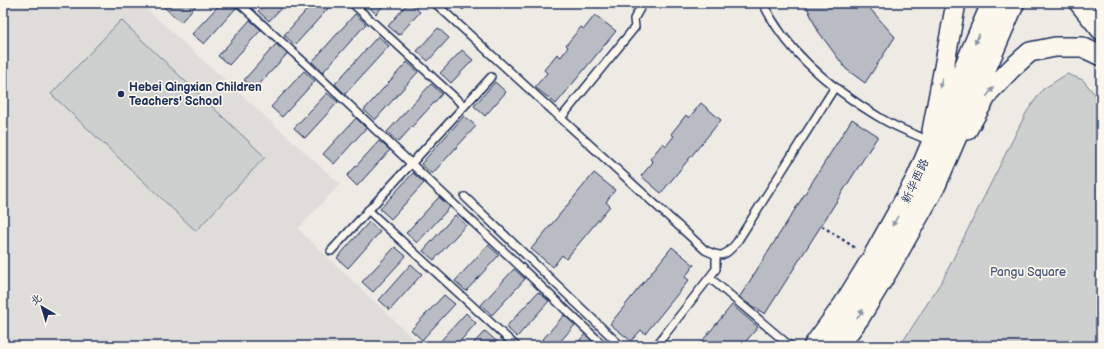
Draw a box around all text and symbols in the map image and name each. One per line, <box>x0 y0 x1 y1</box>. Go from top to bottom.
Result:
one-way arrow <box>974 33 980 44</box>
one-way arrow <box>938 77 944 89</box>
place label: Hebei Qingxian Children Teachers' School <box>129 80 262 109</box>
one-way arrow <box>985 87 994 98</box>
marker: Hebei Qingxian Children Teachers' School <box>116 89 126 99</box>
street label: 新华西路 <box>899 156 932 206</box>
one-way arrow <box>891 215 898 227</box>
park label: Pangu Square <box>990 265 1066 280</box>
north arrow <box>22 287 62 327</box>
text: 北 <box>28 291 44 308</box>
one-way arrow <box>856 308 863 320</box>

